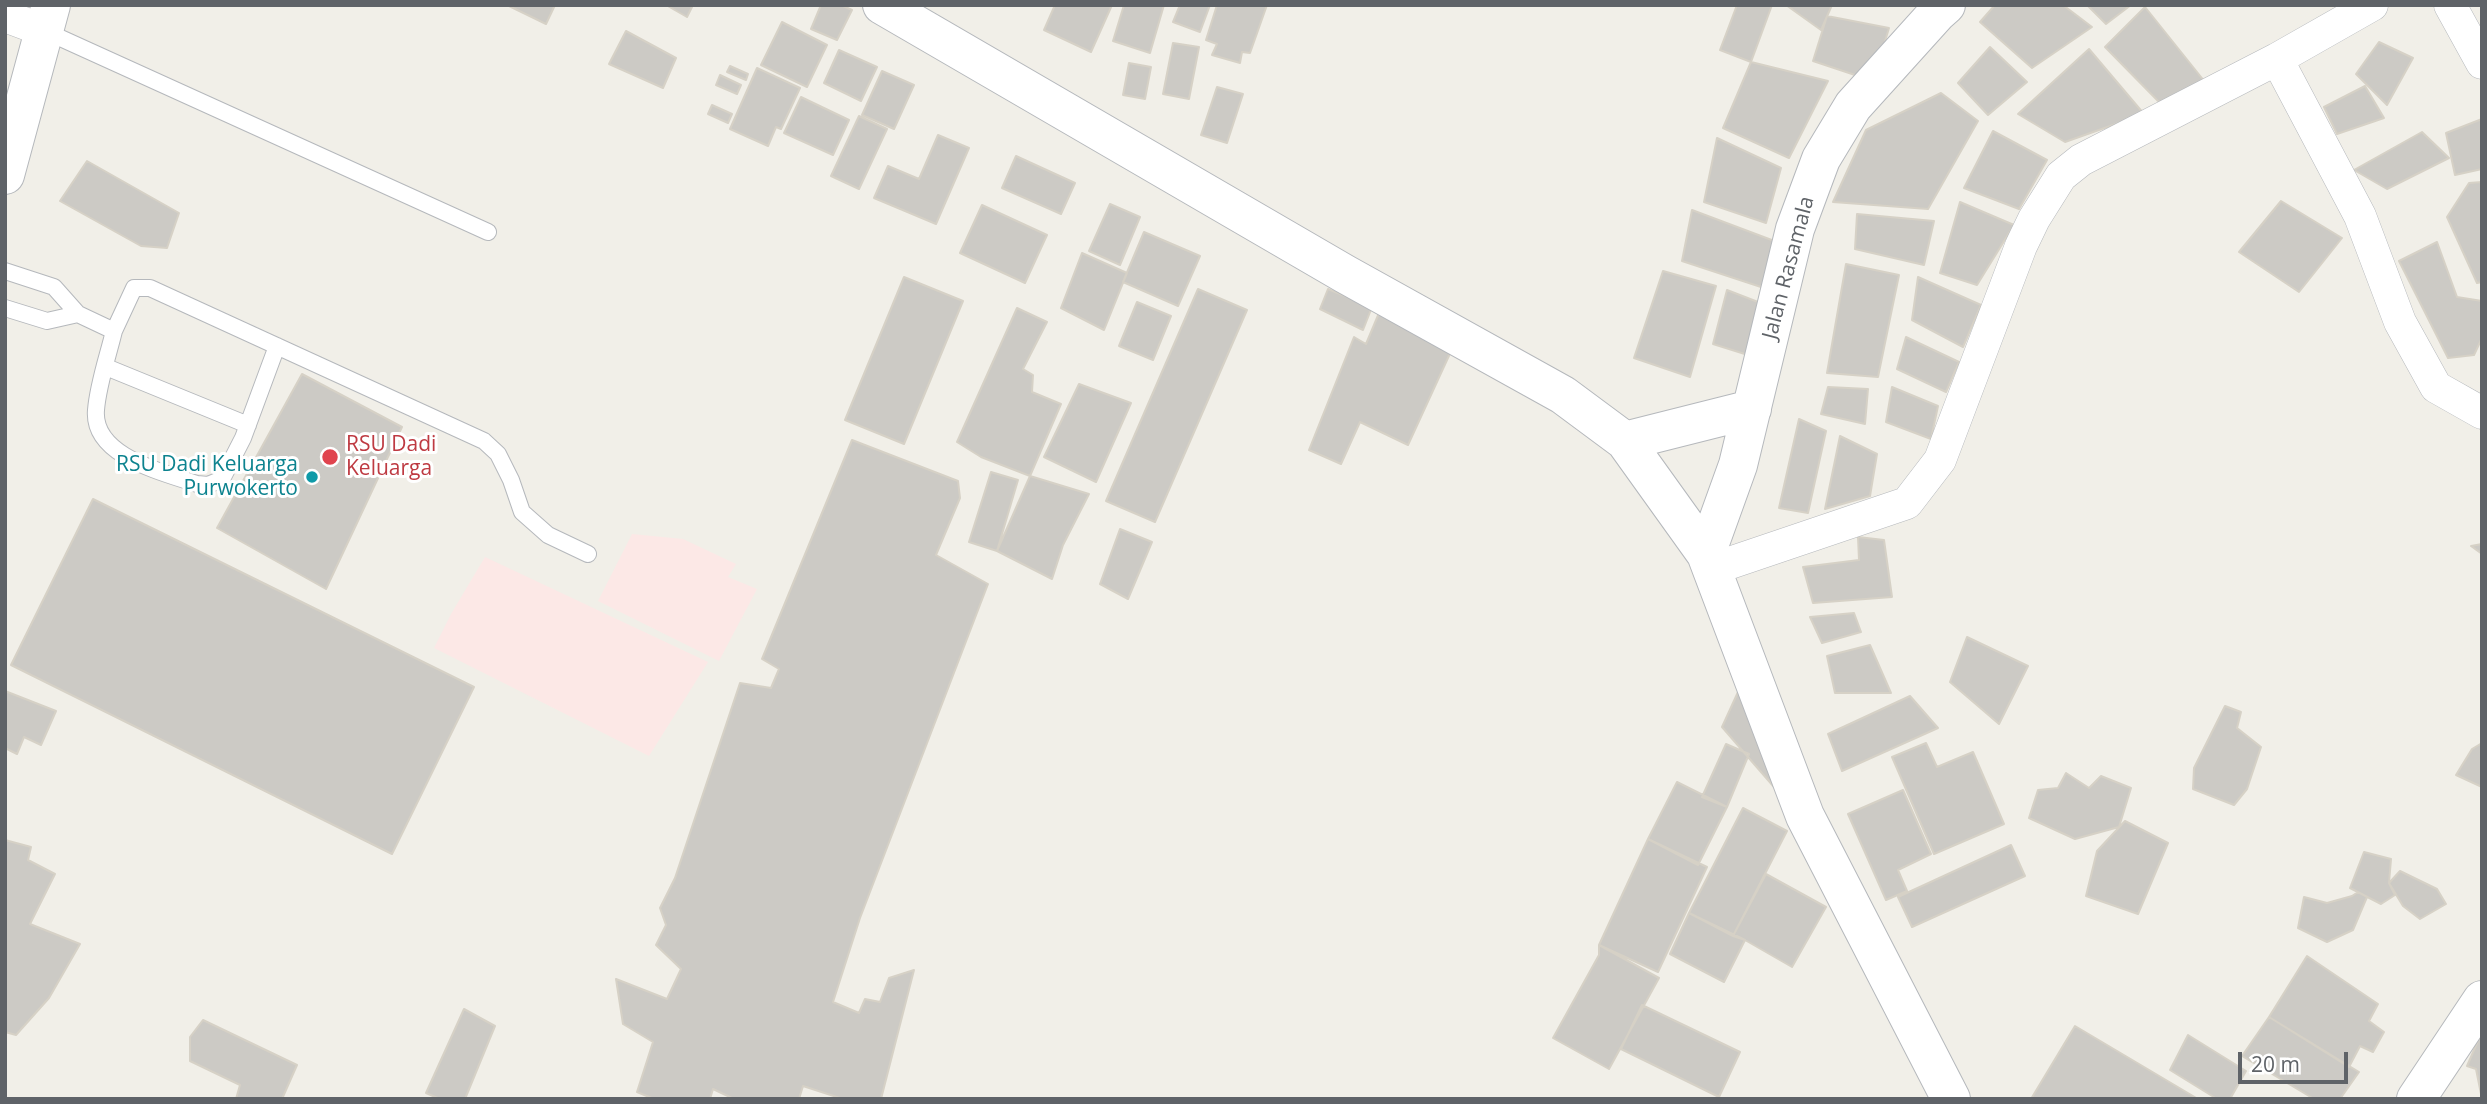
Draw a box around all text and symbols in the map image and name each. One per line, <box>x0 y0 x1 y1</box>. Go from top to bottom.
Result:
street label: Jalan Rasamala <box>1758 194 1820 342</box>
place label: RSU Dadi Keluarga <box>346 432 436 482</box>
marker: RSU Dadi Keluarga <box>320 447 340 467</box>
place label: RSU Dadi Keluarga Purwokerto <box>116 452 298 502</box>
marker: RSU Dadi Keluarga Purwokerto <box>304 469 320 485</box>
scale bar <box>2242 1038 2352 1082</box>
text: 20 m <box>2251 1050 2300 1078</box>

